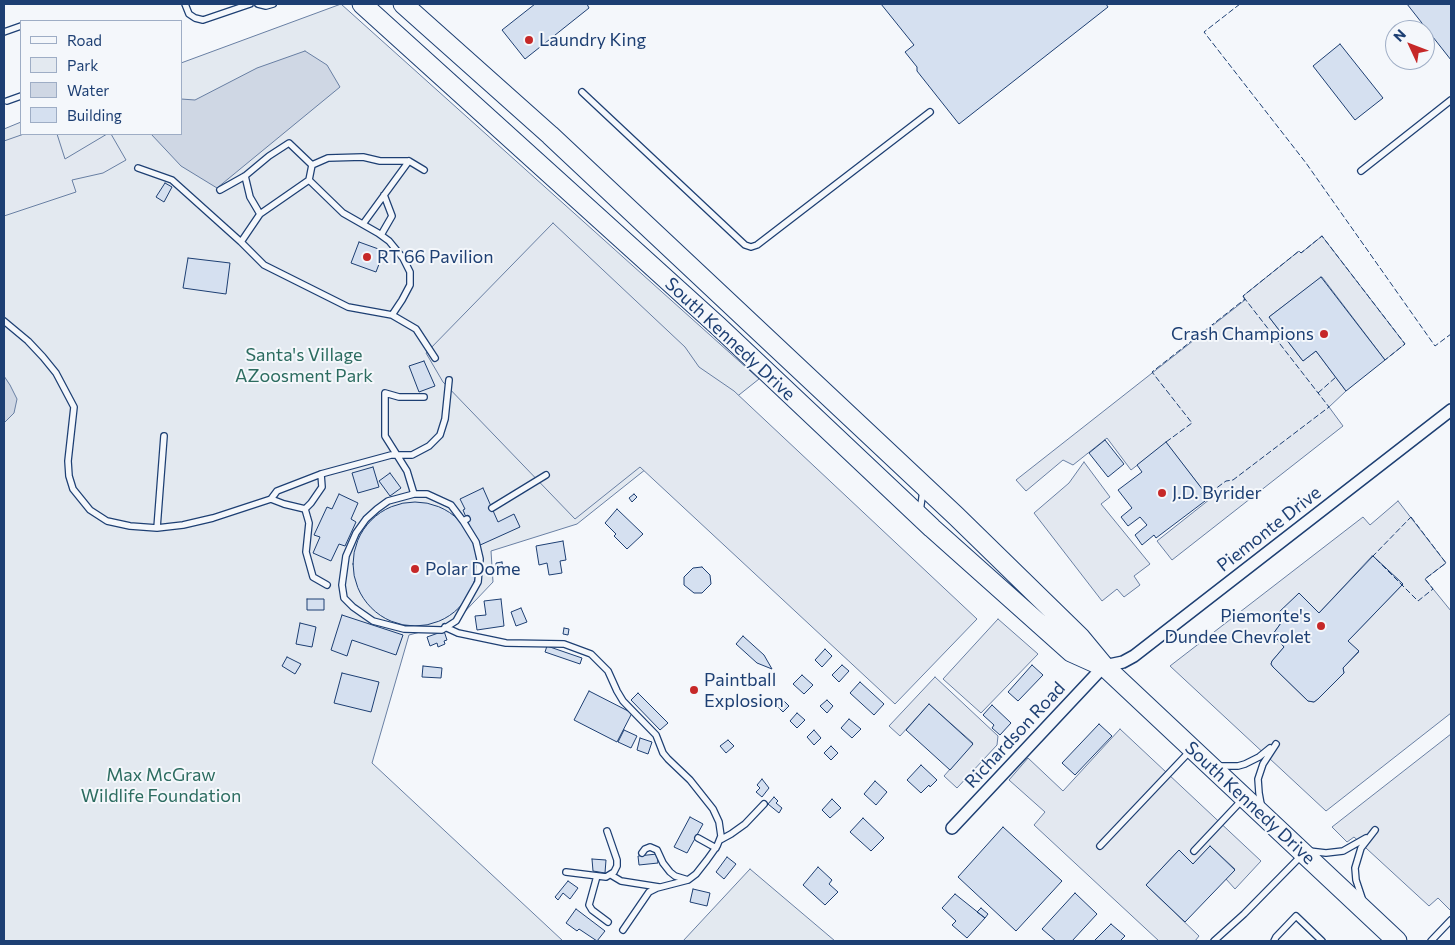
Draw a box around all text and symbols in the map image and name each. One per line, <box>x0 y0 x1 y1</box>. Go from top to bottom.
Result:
legend <box>20 20 182 135</box>
north arrow <box>1385 20 1435 70</box>
text: N <box>1390 25 1409 45</box>
place label: Laundry King <box>539 29 646 51</box>
text: Road <box>67 31 102 49</box>
marker: Laundry King <box>523 34 535 46</box>
text: Park <box>67 56 98 74</box>
text: Water <box>67 81 109 99</box>
text: Building <box>67 106 122 124</box>
place label: RT 66 Pavilion <box>377 246 494 268</box>
marker: RT 66 Pavilion <box>361 251 373 263</box>
street label: South Kennedy Drive <box>660 273 800 405</box>
place label: Crash Champions <box>1171 323 1314 345</box>
marker: Crash Champions <box>1318 328 1330 340</box>
park label: Santa's Village AZoosment Park <box>235 344 373 386</box>
place label: J.D. Byrider <box>1172 482 1262 504</box>
street label: Piemonte Drive <box>1213 482 1325 576</box>
marker: J.D. Byrider <box>1156 487 1168 499</box>
place label: Polar Dome <box>425 558 521 580</box>
marker: Polar Dome <box>409 563 421 575</box>
place label: Piemonte's Dundee Chevrolet <box>1164 605 1311 648</box>
marker: Piemonte's Dundee Chevrolet <box>1315 620 1327 632</box>
place label: Paintball Explosion <box>704 669 784 712</box>
street label: Richardson Road <box>960 677 1070 793</box>
marker: Paintball Explosion <box>688 684 700 696</box>
street label: South Kennedy Drive <box>1180 737 1320 869</box>
park label: Max McGraw Wildlife Foundation <box>81 764 241 806</box>

